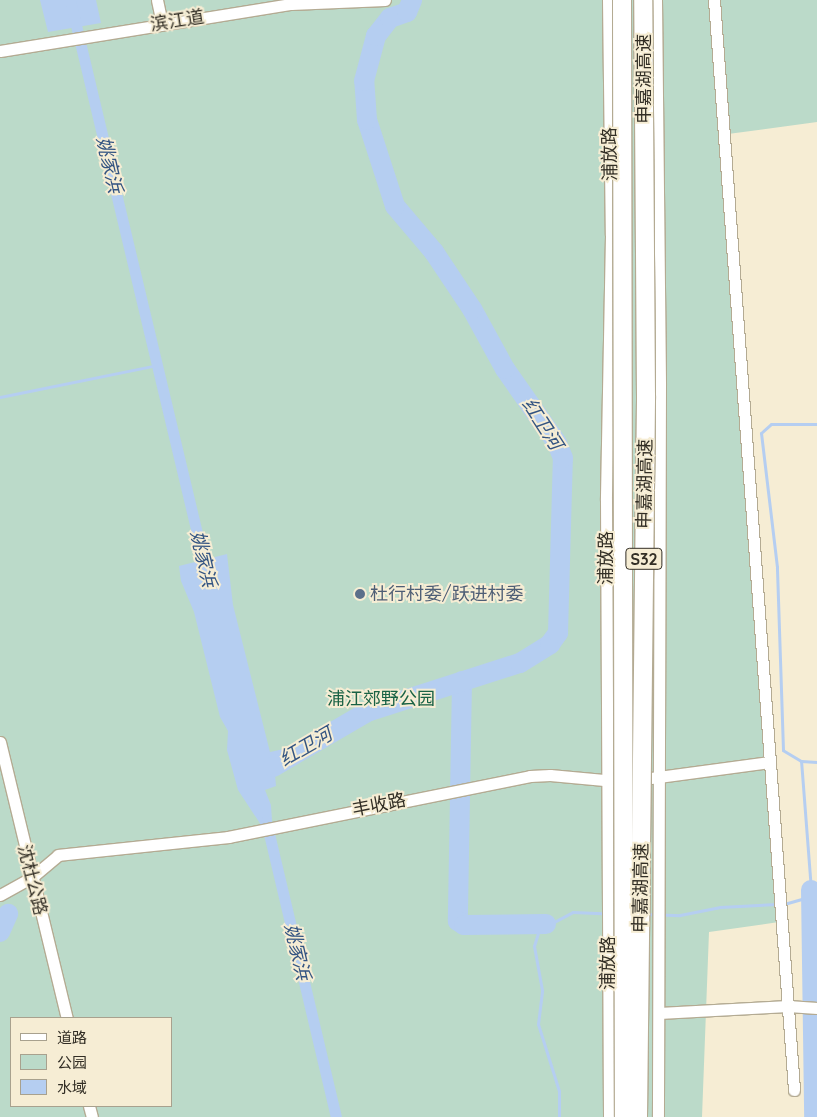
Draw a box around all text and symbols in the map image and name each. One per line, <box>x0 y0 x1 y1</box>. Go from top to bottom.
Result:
street label: 滨江道 <box>149 6 205 36</box>
street label: 申嘉湖高速 <box>633 34 655 124</box>
street label: 浦放路 <box>599 127 621 181</box>
water label: 姚家浜 <box>91 135 127 195</box>
water label: 红卫河 <box>517 394 567 454</box>
street label: 申嘉湖高速 <box>633 439 657 529</box>
water label: 姚家浜 <box>185 529 221 589</box>
street label: 浦放路 <box>595 531 617 585</box>
road number: S32 <box>625 546 663 572</box>
place label: 杜行村委/跃进村委 <box>370 583 523 605</box>
marker: 杜行村委/跃进村委 <box>354 588 366 600</box>
park label: 浦江郊野公园 <box>327 688 435 710</box>
water label: 红卫河 <box>276 723 336 771</box>
street label: 丰收路 <box>350 789 408 821</box>
street label: 沈杜公路 <box>13 842 51 918</box>
street label: 申嘉湖高速 <box>629 843 653 933</box>
water label: 姚家浜 <box>279 922 315 982</box>
street label: 浦放路 <box>597 936 619 990</box>
legend <box>10 1017 172 1107</box>
text: 道路 <box>57 1028 87 1047</box>
text: 公园 <box>57 1053 87 1072</box>
text: 水域 <box>57 1078 87 1097</box>

